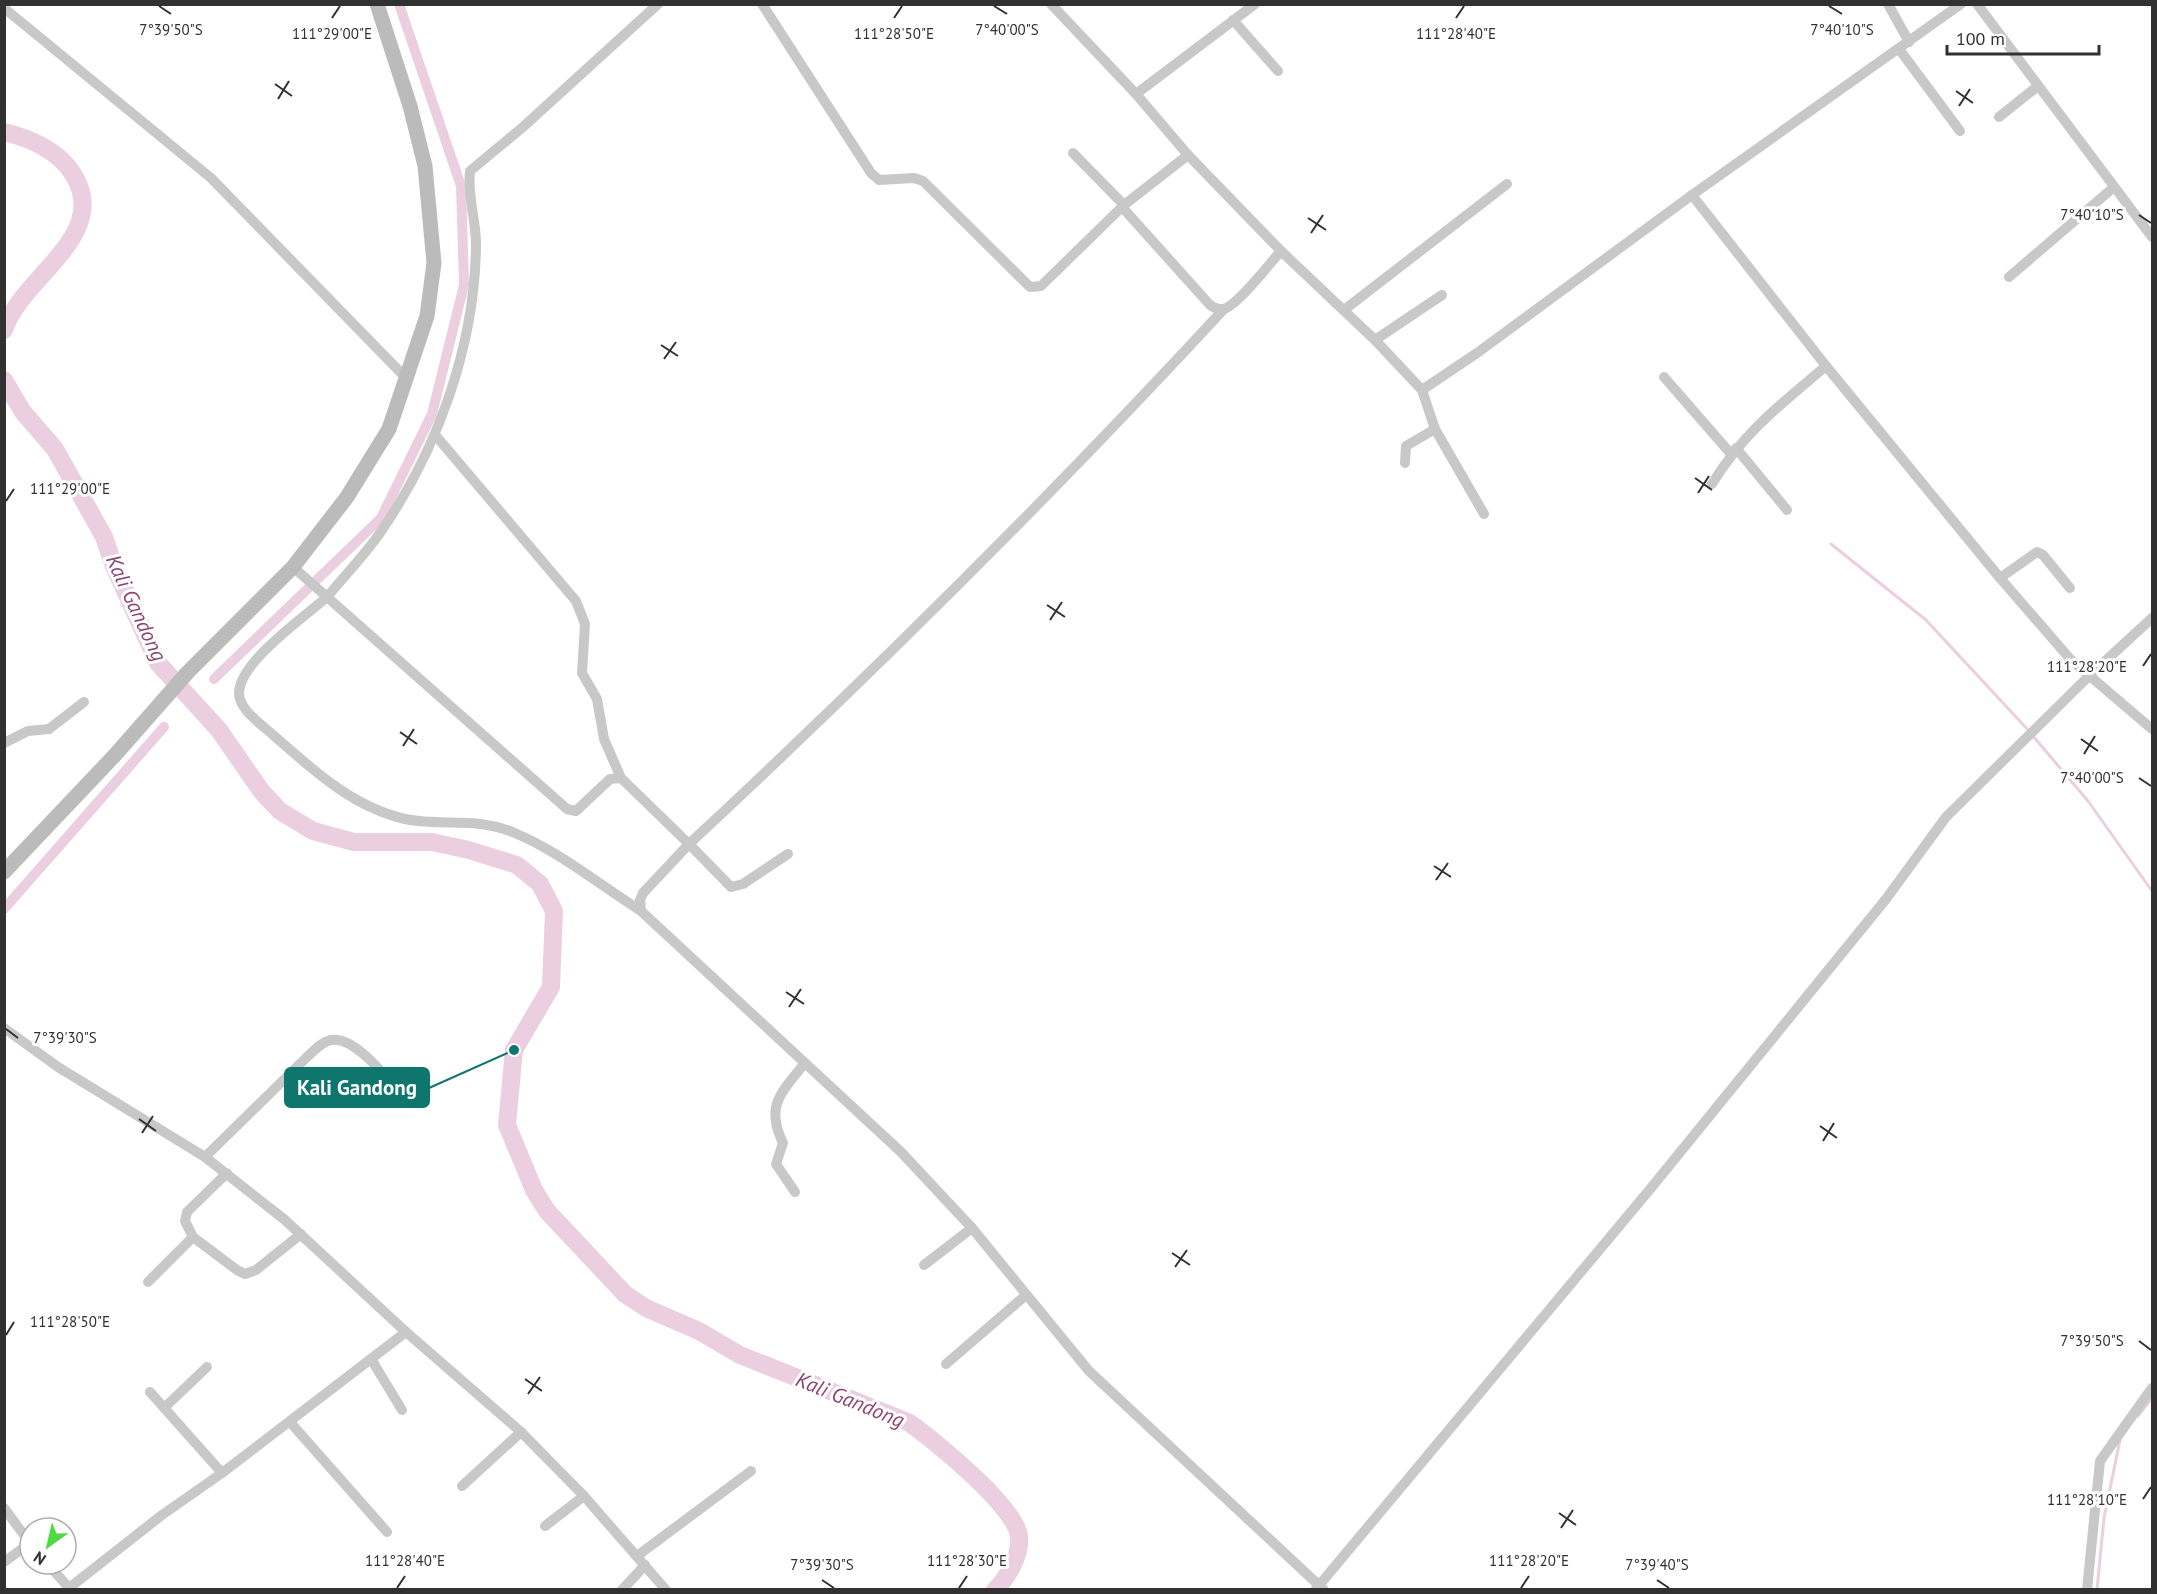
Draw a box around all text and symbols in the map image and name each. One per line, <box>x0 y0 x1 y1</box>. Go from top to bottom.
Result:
scale bar <box>1947 18 2098 56</box>
text: 7°39'50"S <box>139 20 203 39</box>
text: 7°40'00"S <box>975 20 1039 39</box>
text: 7°40'10"S <box>1810 20 1874 39</box>
text: 111°29'00"E <box>292 24 372 43</box>
text: 111°28'50"E <box>854 24 934 43</box>
text: 111°28'40"E <box>1416 24 1496 43</box>
text: 100 m <box>1956 27 2005 50</box>
text: 7°40'10"S <box>2060 205 2124 224</box>
text: 111°29'00"E <box>30 479 110 498</box>
water label: Kali Gandong <box>100 550 173 666</box>
text: 111°28'20"E <box>2047 657 2127 676</box>
text: 7°40'00"S <box>2060 768 2124 787</box>
text: 7°39'30"S <box>33 1028 97 1047</box>
callout: Kali Gandong <box>285 1068 429 1107</box>
text: Kali Gandong <box>297 1074 417 1101</box>
text: 111°28'50"E <box>30 1312 110 1331</box>
text: 7°39'50"S <box>2060 1331 2124 1350</box>
water label: Kali Gandong <box>792 1366 909 1434</box>
text: 111°28'10"E <box>2047 1490 2127 1509</box>
north arrow <box>18 1516 78 1576</box>
text: N <box>30 1547 50 1570</box>
text: 111°28'40"E <box>365 1551 445 1570</box>
text: 111°28'30"E <box>927 1551 1007 1570</box>
text: 111°28'20"E <box>1489 1551 1569 1570</box>
text: 7°39'30"S <box>790 1555 854 1574</box>
text: 7°39'40"S <box>1625 1555 1689 1574</box>

